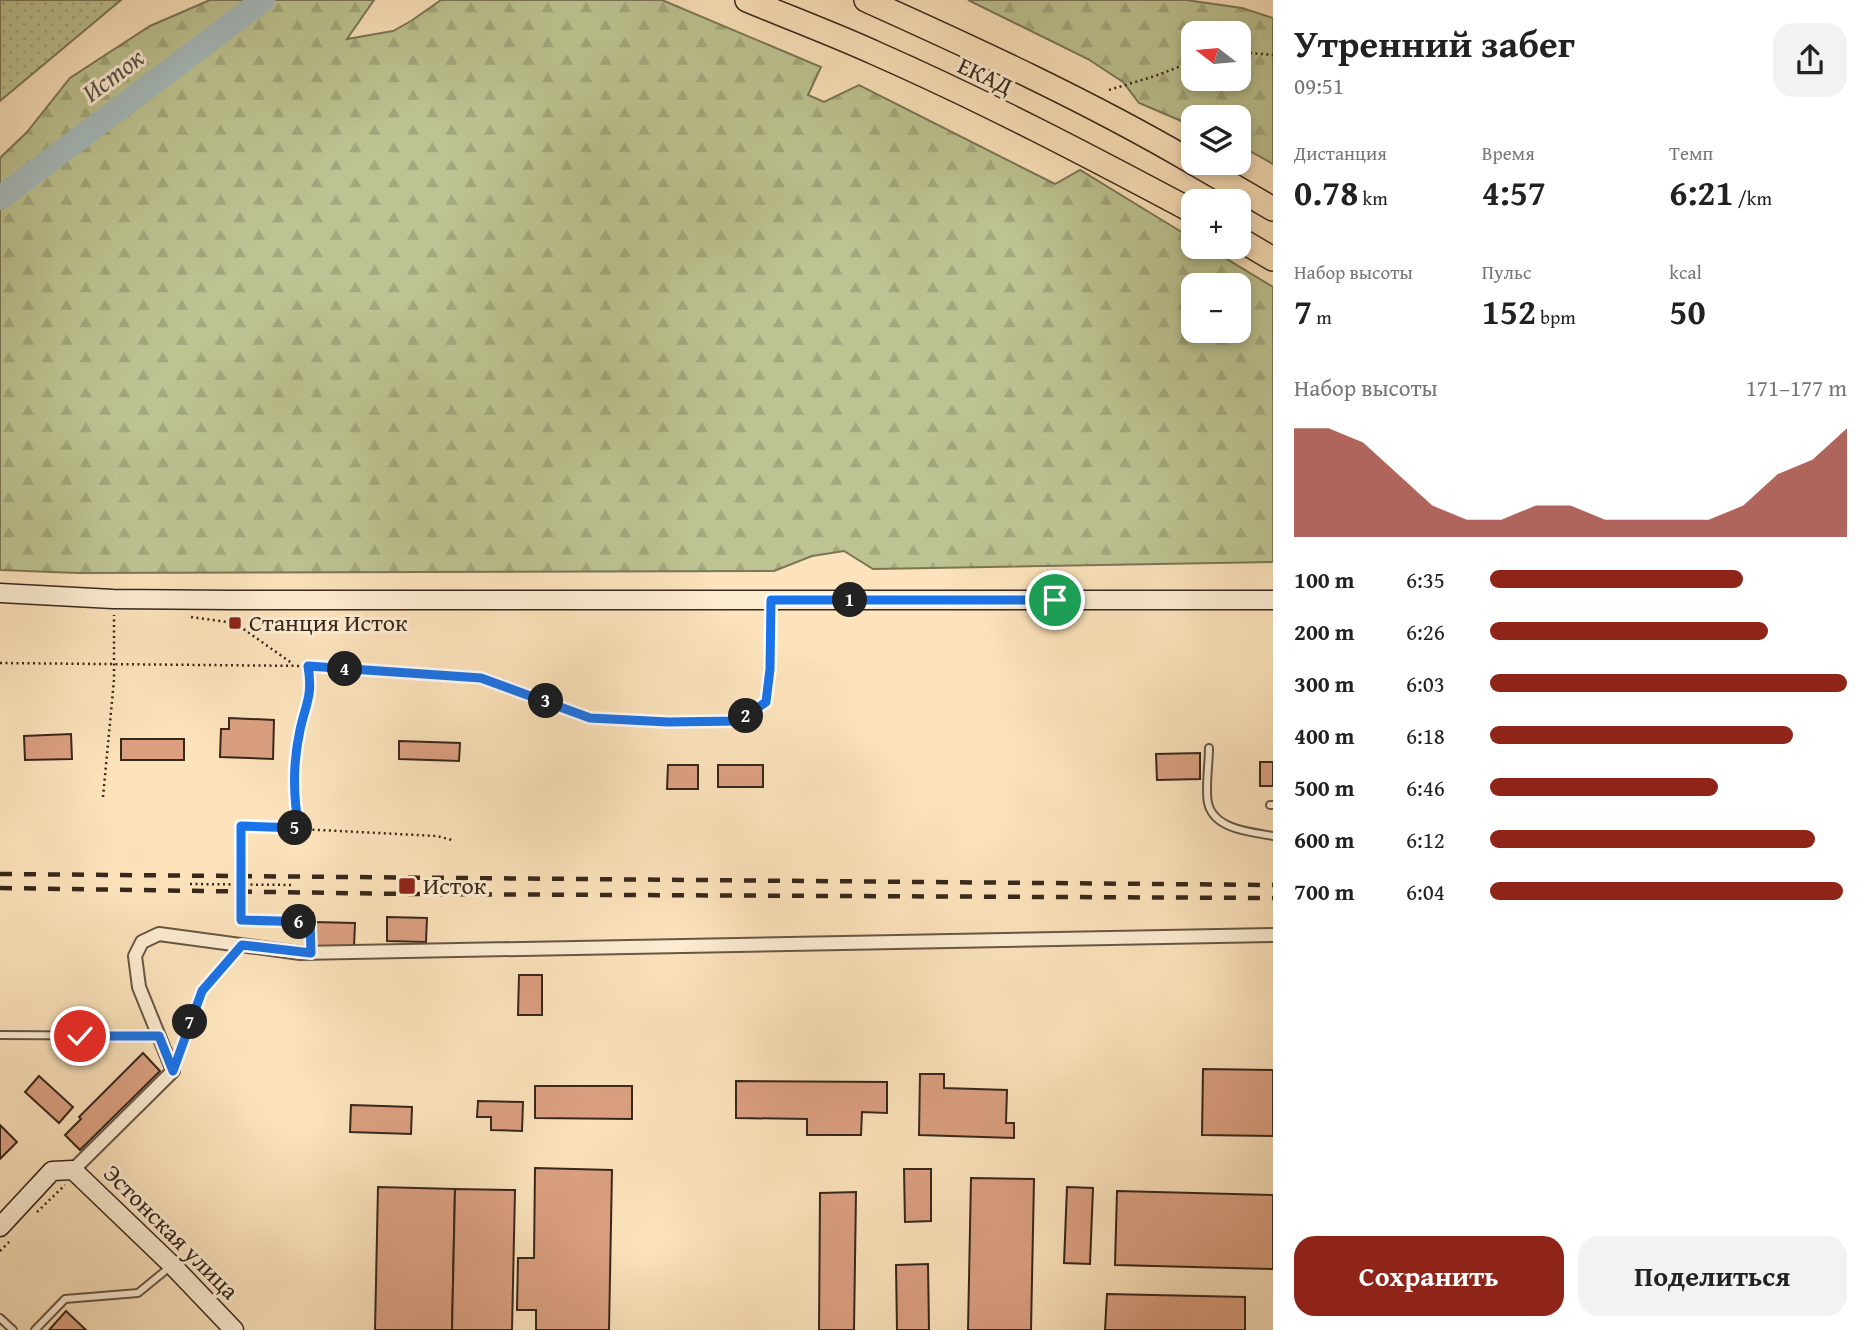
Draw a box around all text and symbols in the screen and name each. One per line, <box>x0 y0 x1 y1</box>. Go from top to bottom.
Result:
text: Утренний забег <box>1294 15 1575 71</box>
north arrow <box>1181 21 1251 91</box>
map controls <box>1181 21 1251 343</box>
button: share <box>1773 23 1847 97</box>
water label: Исток <box>73 38 152 111</box>
street label: ЕКАД <box>952 48 1018 103</box>
text: 09:51 <box>1294 69 1344 102</box>
button: layers <box>1181 105 1251 175</box>
text: Дистанция <box>1294 139 1387 167</box>
text: Время <box>1482 139 1535 167</box>
text: Темп <box>1669 139 1713 167</box>
text: 0.78 <box>1294 167 1358 218</box>
text: 4:57 <box>1482 167 1546 218</box>
text: 6:21 <box>1669 167 1734 218</box>
text: km <box>1358 184 1388 212</box>
text: /km <box>1734 184 1772 212</box>
button: + <box>1181 189 1251 259</box>
text: Набор высоты <box>1294 258 1413 286</box>
text: Пульс <box>1482 258 1531 286</box>
text: kcal <box>1669 258 1702 286</box>
button: − <box>1181 273 1251 343</box>
text: 7 <box>1294 286 1312 337</box>
text: 152 <box>1482 286 1536 337</box>
text: 50 <box>1669 286 1706 337</box>
text: m <box>1312 303 1332 331</box>
text: bpm <box>1536 303 1576 331</box>
text: Набор высоты <box>1294 371 1438 404</box>
text: 171–177 m <box>1746 371 1847 404</box>
text: 100 m <box>1294 563 1355 596</box>
text: 6:35 <box>1406 563 1445 596</box>
pin <box>1025 570 1085 630</box>
icon: arrive <box>1036 581 1074 619</box>
pin: 1 <box>832 582 868 618</box>
text: 1 <box>845 585 854 613</box>
place label: Станция Исток <box>249 605 408 640</box>
marker: Станция Исток <box>227 615 243 631</box>
text: 200 m <box>1294 615 1355 648</box>
text: 6:26 <box>1406 615 1445 648</box>
pin: 4 <box>328 652 362 686</box>
text: 4 <box>340 654 349 682</box>
text: 300 m <box>1294 667 1355 700</box>
text: 6:03 <box>1406 667 1445 700</box>
pin: 3 <box>528 684 564 718</box>
text: 3 <box>541 686 550 714</box>
pin: 2 <box>728 698 764 734</box>
text: 2 <box>741 701 750 729</box>
text: 400 m <box>1294 719 1355 752</box>
text: 6:18 <box>1406 719 1445 752</box>
text: 500 m <box>1294 771 1355 804</box>
text: 6:46 <box>1406 771 1445 804</box>
pin: 5 <box>278 810 312 846</box>
text: 5 <box>290 813 299 841</box>
text: 600 m <box>1294 823 1355 856</box>
text: 6:12 <box>1406 823 1445 856</box>
place label: Исток <box>423 868 487 903</box>
text: 700 m <box>1294 875 1355 908</box>
text: 6:04 <box>1406 875 1445 908</box>
marker: Исток <box>397 876 417 896</box>
pin: 6 <box>282 904 316 940</box>
text: 6 <box>294 907 303 935</box>
pin: 7 <box>172 1004 208 1040</box>
pin <box>50 1006 110 1066</box>
text: 7 <box>185 1007 194 1035</box>
icon: check <box>61 1017 99 1055</box>
street label: Эстонская улица <box>96 1156 247 1308</box>
button: Сохранить <box>1294 1236 1564 1316</box>
button: Поделиться <box>1578 1236 1847 1316</box>

